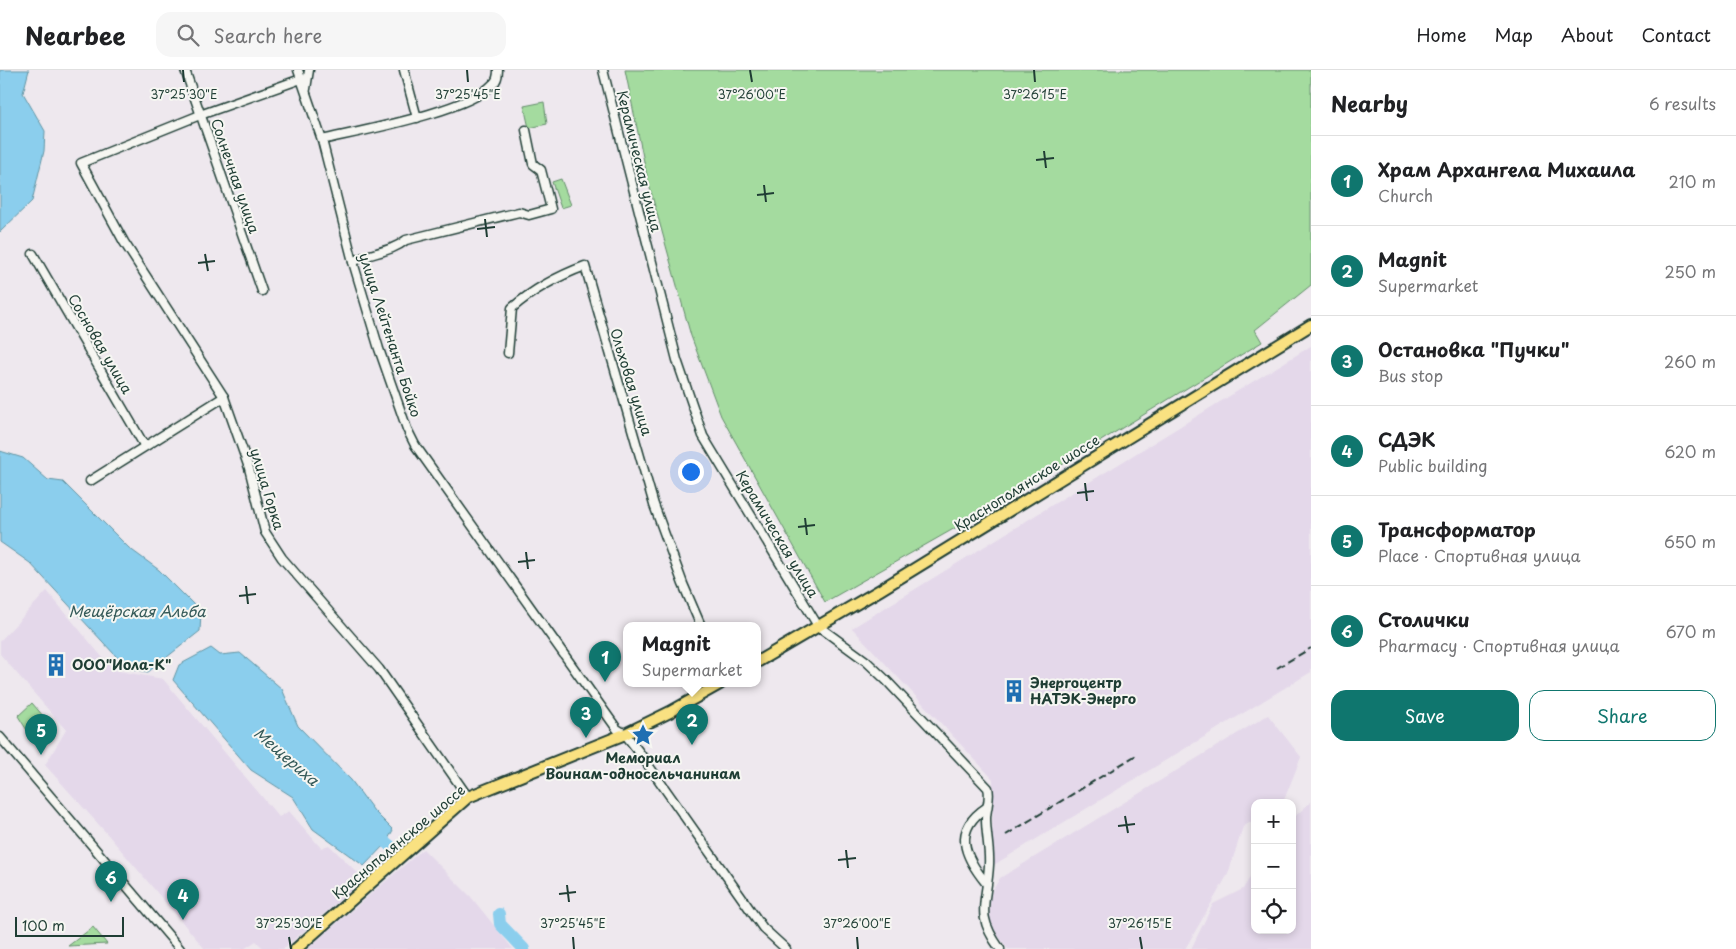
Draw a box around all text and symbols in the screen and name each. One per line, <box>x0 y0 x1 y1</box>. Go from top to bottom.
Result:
search box <box>156 12 506 57</box>
text: Nearbee <box>25 17 126 53</box>
icon: search <box>174 21 202 49</box>
text: Search here <box>214 21 322 49</box>
text: Home <box>1416 21 1466 48</box>
text: Map <box>1494 21 1533 48</box>
text: About <box>1561 21 1613 48</box>
text: Contact <box>1641 21 1711 48</box>
text: 37°25'30"E <box>150 85 218 103</box>
text: 37°25'45"E <box>435 85 501 103</box>
text: 37°26'00"E <box>718 85 786 103</box>
text: 37°26'15"E <box>1003 85 1067 103</box>
text: Nearby <box>1331 87 1408 119</box>
street label: Керамическая улица <box>612 88 667 234</box>
text: 6 results <box>1649 91 1716 115</box>
street label: Солнечная улица <box>206 115 265 236</box>
text: Храм Архангела Михаила <box>1378 155 1636 183</box>
text: 1 <box>1343 169 1351 193</box>
text: 210 m <box>1668 169 1716 193</box>
text: Church <box>1378 183 1433 207</box>
text: Magnit <box>1378 245 1447 273</box>
street label: улица Лейтенанта Бойко <box>354 250 427 420</box>
text: 2 <box>1341 259 1353 283</box>
text: 250 m <box>1665 259 1716 283</box>
text: Supermarket <box>1378 273 1478 297</box>
street label: Сосновая улица <box>63 290 138 398</box>
street label: Ольховая улица <box>605 325 658 438</box>
text: Остановка "Пучки" <box>1378 335 1569 363</box>
text: 3 <box>1342 349 1352 373</box>
text: 260 m <box>1664 349 1716 373</box>
text: Bus stop <box>1378 363 1443 387</box>
text: СДЭК <box>1378 425 1435 453</box>
street label: Краснополянское шоссе <box>950 429 1104 536</box>
text: 4 <box>1342 439 1352 463</box>
text: 620 m <box>1664 439 1716 463</box>
street label: улица Горка <box>245 445 290 533</box>
text: Public building <box>1378 453 1488 477</box>
your location <box>678 459 704 485</box>
street label: Керамическая улица <box>731 466 824 602</box>
text: Трансформатор <box>1378 515 1536 543</box>
text: 5 <box>1342 529 1352 553</box>
text: 650 m <box>1664 529 1716 553</box>
text: Place · Спортивная улица <box>1378 543 1581 567</box>
water label: Мещёрская Альба <box>69 599 206 622</box>
text: Столички <box>1378 605 1470 633</box>
text: 6 <box>1341 619 1353 643</box>
text: 670 m <box>1666 619 1716 643</box>
popup <box>623 622 761 687</box>
text: Magnit <box>642 629 711 657</box>
text: Pharmacy · Спортивная улица <box>1378 633 1619 657</box>
pin: 1 <box>589 641 621 682</box>
building icon: ООО"Иола-К" <box>43 652 69 678</box>
place label: ООО"Иола-К" <box>72 654 171 675</box>
text: Supermarket <box>642 657 742 681</box>
place label: Энергоцентр НАТЭК-Энерго <box>1030 672 1136 709</box>
building icon: Энергоцентр НАТЭК-Энерго <box>1001 678 1027 704</box>
button: Save <box>1331 690 1519 741</box>
button: Share <box>1529 690 1716 741</box>
pin: 3 <box>570 697 602 738</box>
pin: 2 <box>676 704 708 745</box>
pin: 5 <box>25 714 57 755</box>
water label: Мещериха <box>250 721 325 791</box>
place icon: Мемориал Воинам-односельчанинам <box>630 722 656 748</box>
place label: Мемориал Воинам-односельчанинам <box>545 747 741 784</box>
street label: Краснополянское шоссе <box>328 780 470 904</box>
map controls <box>1251 799 1296 934</box>
button: + <box>1251 799 1296 844</box>
button: − <box>1251 844 1296 889</box>
pin: 6 <box>95 861 127 902</box>
pin: 4 <box>167 879 199 920</box>
button: locate <box>1251 889 1296 934</box>
scale bar <box>15 914 124 937</box>
text: 37°25'30"E <box>255 914 323 932</box>
text: 37°25'45"E <box>540 914 606 932</box>
text: 37°26'00"E <box>823 914 891 932</box>
text: 37°26'15"E <box>1108 914 1172 932</box>
text: 100 m <box>22 915 65 936</box>

